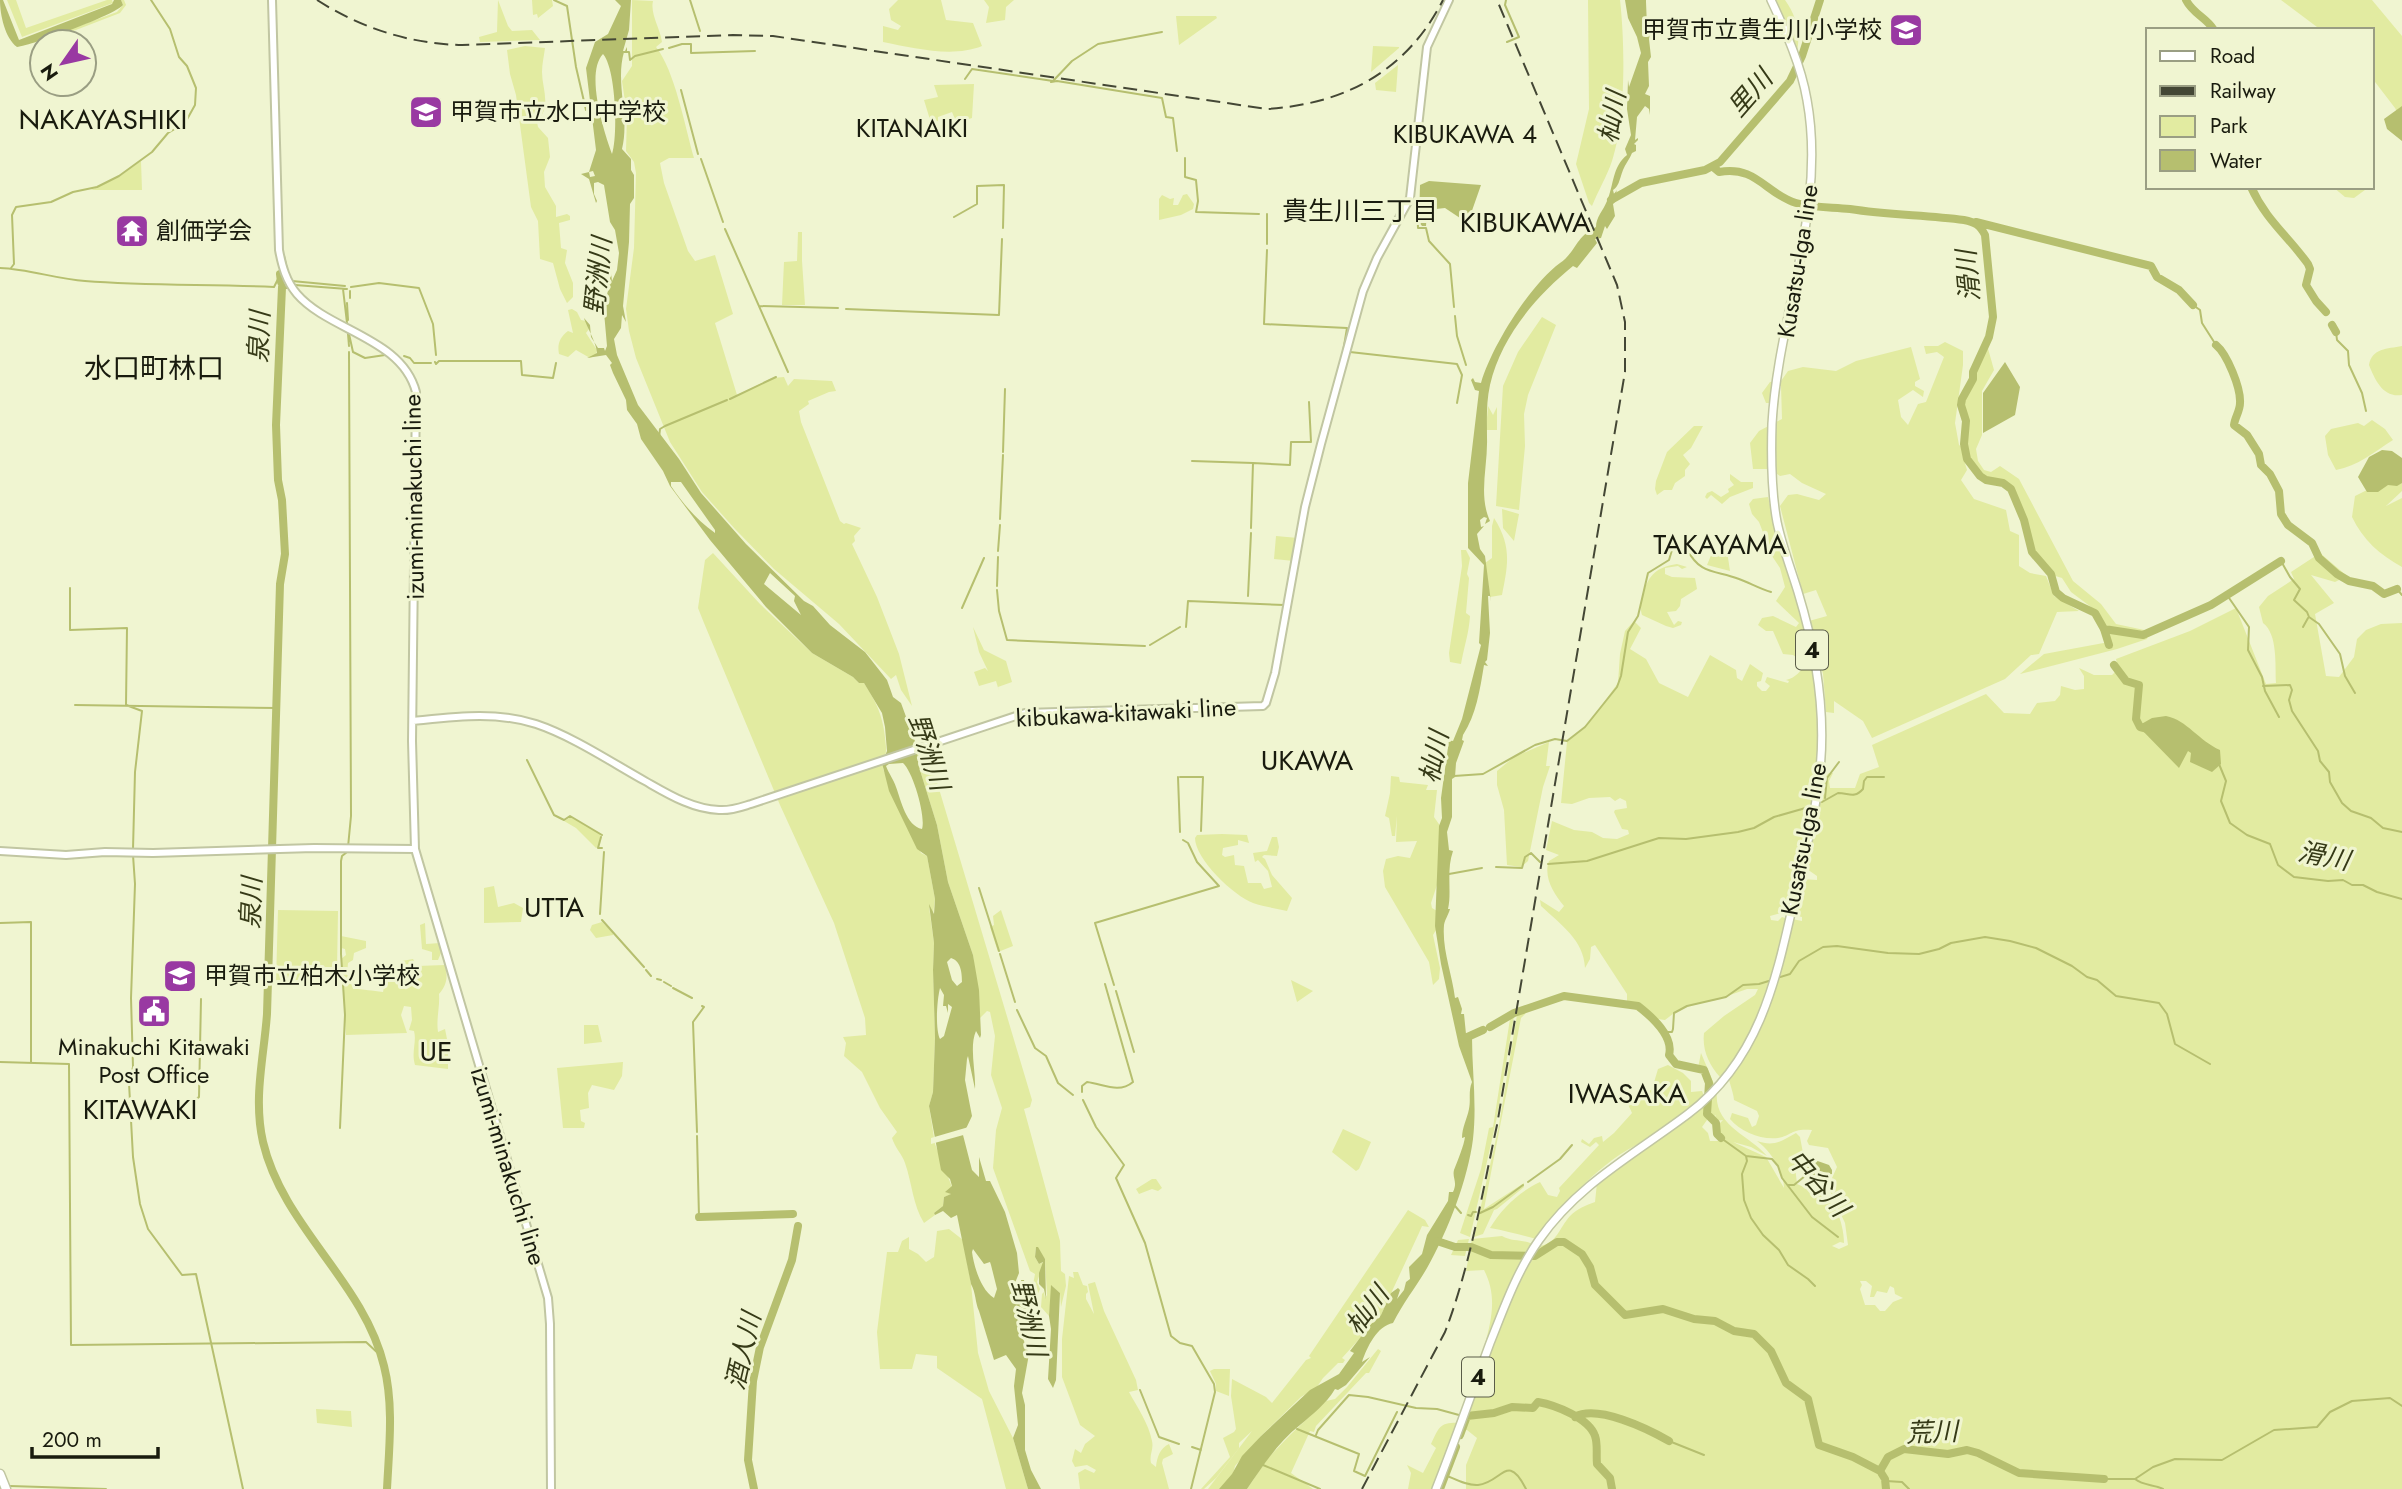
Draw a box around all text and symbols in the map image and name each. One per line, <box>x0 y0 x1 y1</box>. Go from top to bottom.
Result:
school or university icon: 甲賀市立貴生川小学校 <box>1887 11 1925 49</box>
place label: 甲賀市立貴生川小学校 <box>1642 12 1882 47</box>
north arrow <box>28 28 98 98</box>
legend <box>2146 28 2374 189</box>
text: Road <box>2210 41 2255 71</box>
text: N <box>34 58 65 86</box>
water label: 里川 <box>1719 59 1783 125</box>
text: Railway <box>2210 76 2276 106</box>
water label: 杣川 <box>1589 85 1636 146</box>
school or university icon: 甲賀市立水口中学校 <box>407 93 445 131</box>
place label: 甲賀市立水口中学校 <box>450 94 666 129</box>
district label: NAKAYASHIKI <box>19 99 187 140</box>
district label: KITANAIKI <box>856 109 968 147</box>
text: Park <box>2210 111 2248 141</box>
district label: KIBUKAWA 4 <box>1393 115 1537 153</box>
text: Water <box>2210 146 2263 176</box>
street label: Kusatsu-Iga line <box>1768 182 1827 340</box>
district label: 貴生川三丁目 <box>1282 192 1438 230</box>
district label: KIBUKAWA <box>1460 202 1591 243</box>
temple icon: 創価学会 <box>113 212 151 250</box>
place label: 創価学会 <box>156 213 252 248</box>
water label: 野洲川 <box>575 232 621 317</box>
water label: 滑川 <box>1947 245 1989 304</box>
water label: 泉川 <box>239 307 279 364</box>
district label: 水口町林口 <box>84 348 224 389</box>
street label: izumi-minakuchi line <box>394 394 433 600</box>
district label: TAKAYAMA <box>1653 524 1787 565</box>
road number: 4 <box>1796 630 1828 670</box>
street label: kibukawa-kitawaki line <box>1015 689 1237 736</box>
water label: 野洲川 <box>899 709 960 798</box>
water label: 杣川 <box>1410 725 1459 786</box>
district label: UKAWA <box>1261 740 1354 781</box>
street label: Kusatsu-Iga line <box>1772 760 1835 918</box>
water label: 滑川 <box>2295 832 2356 880</box>
water label: 泉川 <box>231 873 271 930</box>
district label: UTTA <box>524 887 585 928</box>
school or university icon: 甲賀市立柏木小学校 <box>161 957 199 995</box>
place label: 甲賀市立柏木小学校 <box>204 958 420 993</box>
public building icon: Minakuchi Kitawaki Post Office <box>135 992 173 1030</box>
place label: Minakuchi Kitawaki Post Office <box>58 1029 250 1092</box>
district label: UE <box>420 1031 452 1072</box>
street label: izumi-minakuchi line <box>462 1062 555 1269</box>
district label: IWASAKA <box>1568 1073 1687 1114</box>
district label: KITAWAKI <box>83 1089 197 1130</box>
water label: 中谷川 <box>1778 1141 1860 1227</box>
water label: 杣川 <box>1336 1275 1400 1342</box>
water label: 野洲川 <box>1002 1276 1057 1363</box>
water label: 酒人川 <box>716 1306 771 1393</box>
road number: 4 <box>1462 1358 1494 1396</box>
water label: 荒川 <box>1905 1412 1962 1452</box>
scale bar <box>32 1416 158 1460</box>
text: 200 m <box>42 1425 102 1455</box>

